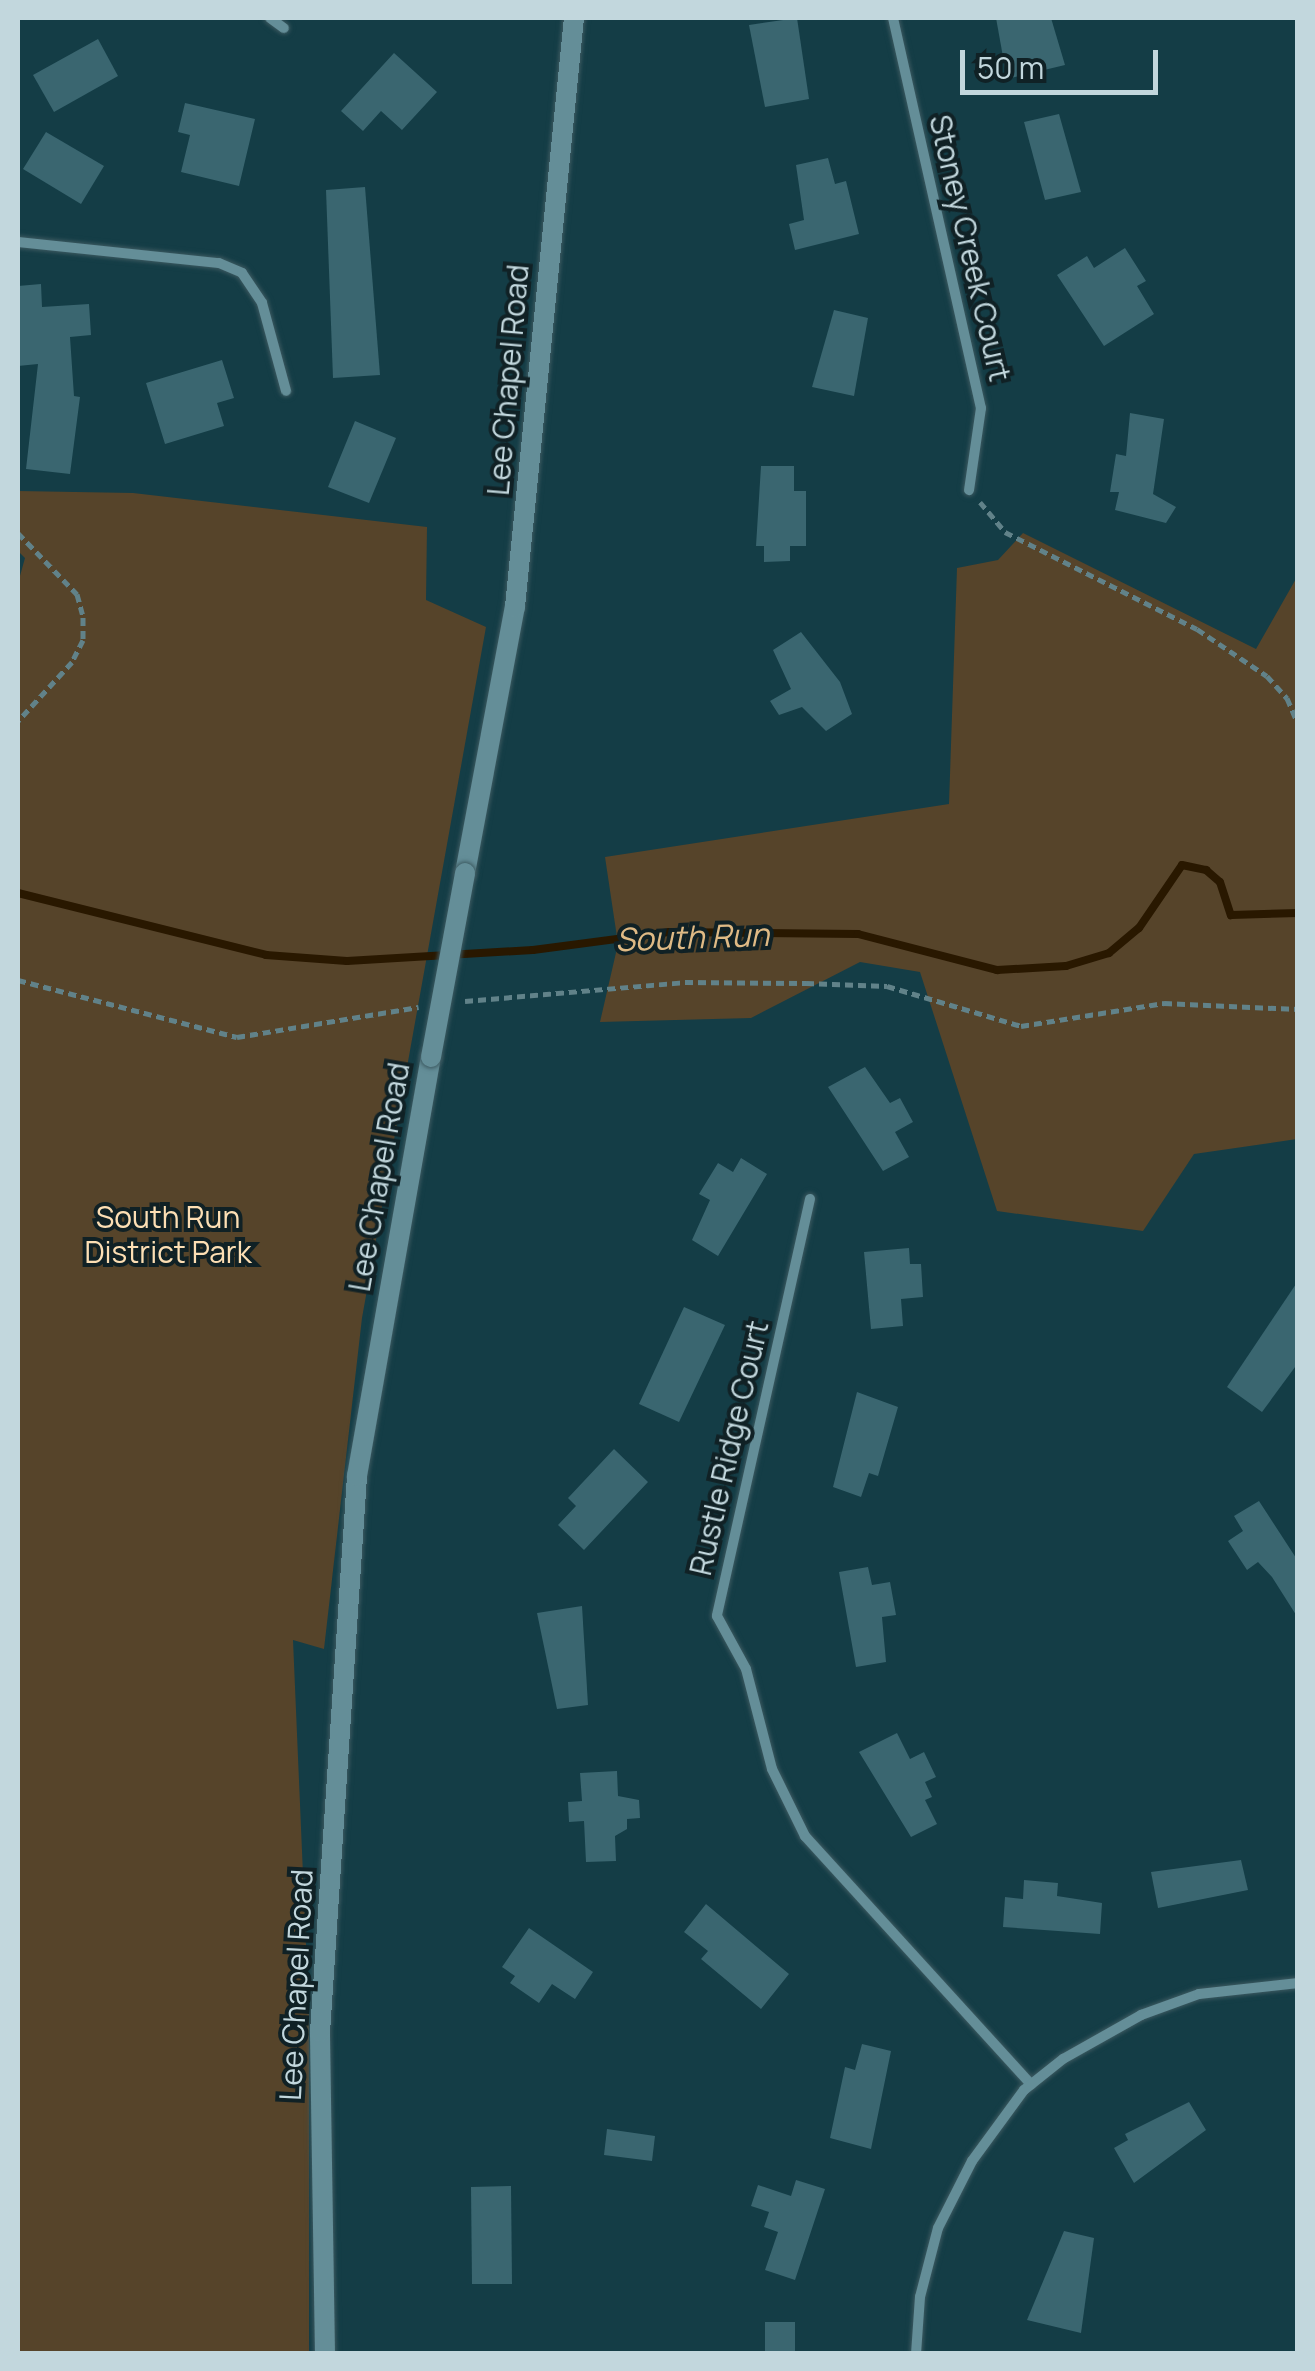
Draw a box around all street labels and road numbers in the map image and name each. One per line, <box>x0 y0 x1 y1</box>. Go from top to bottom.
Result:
street label: Stoney Creek Court <box>922 111 1018 385</box>
street label: Lee Chapel Road <box>480 263 536 497</box>
street label: Lee Chapel Road <box>341 1060 417 1294</box>
street label: Rustle Ridge Court <box>682 1317 776 1579</box>
street label: Lee Chapel Road <box>272 1868 320 2102</box>

